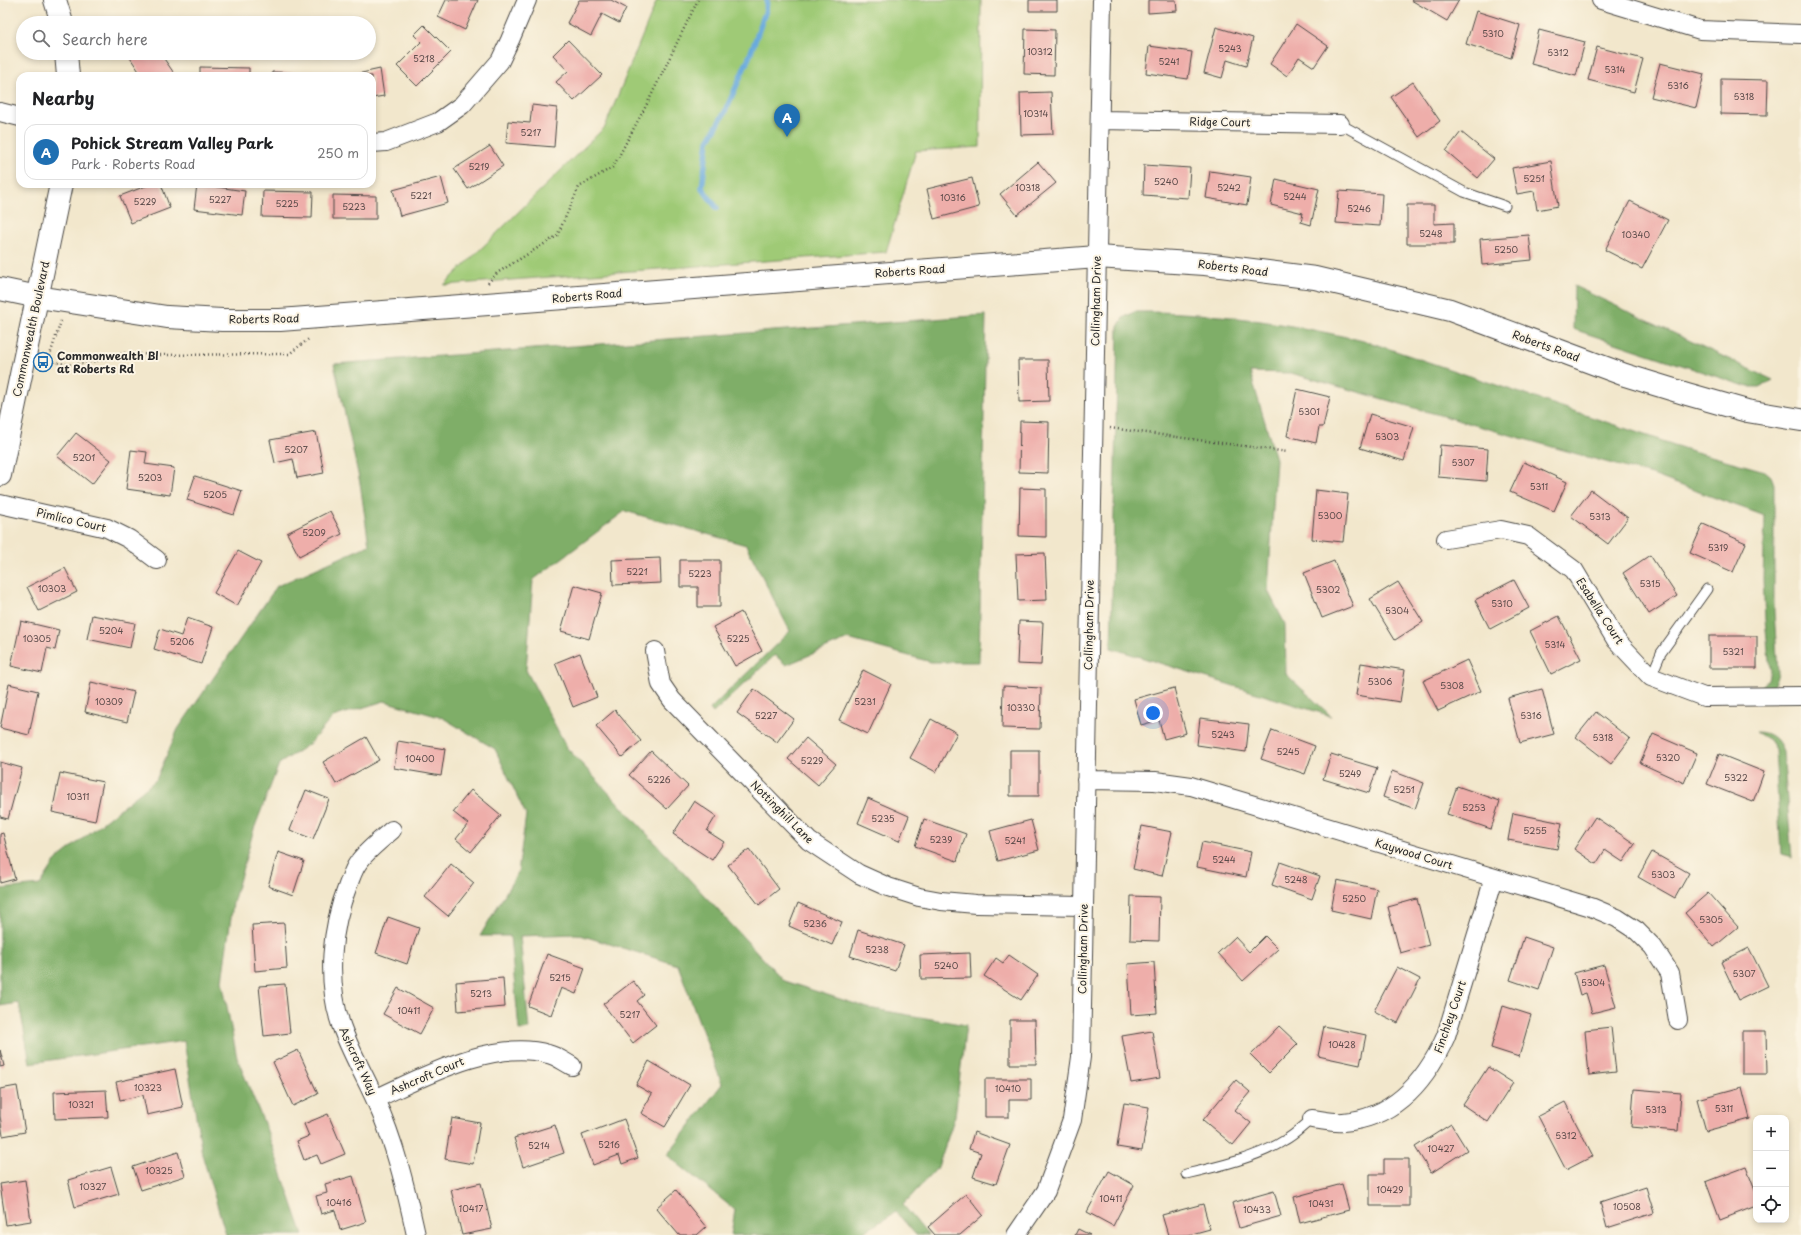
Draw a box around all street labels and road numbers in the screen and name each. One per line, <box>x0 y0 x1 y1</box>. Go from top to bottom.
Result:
street label: Ridge Court <box>1189 112 1251 131</box>
street label: Roberts Road <box>1197 255 1269 280</box>
street label: Collingham Drive <box>1086 256 1105 346</box>
street label: Commonwealth Boulevard <box>8 259 53 398</box>
street label: Roberts Road <box>874 260 946 281</box>
street label: Roberts Road <box>551 284 623 307</box>
street label: Roberts Road <box>229 309 299 328</box>
street label: Roberts Road <box>1510 325 1582 366</box>
street label: Pimlico Court <box>35 503 108 536</box>
street label: Esabella Court <box>1572 574 1629 648</box>
street label: Collingham Drive <box>1079 580 1098 670</box>
street label: Nottinghill Lane <box>747 776 818 847</box>
street label: Kaywood Court <box>1373 834 1456 874</box>
street label: Collingham Drive <box>1073 904 1092 994</box>
street label: Finchley Court <box>1429 978 1470 1056</box>
street label: Ashcroft Way <box>335 1024 382 1098</box>
street label: Ashcroft Court <box>387 1052 467 1099</box>

